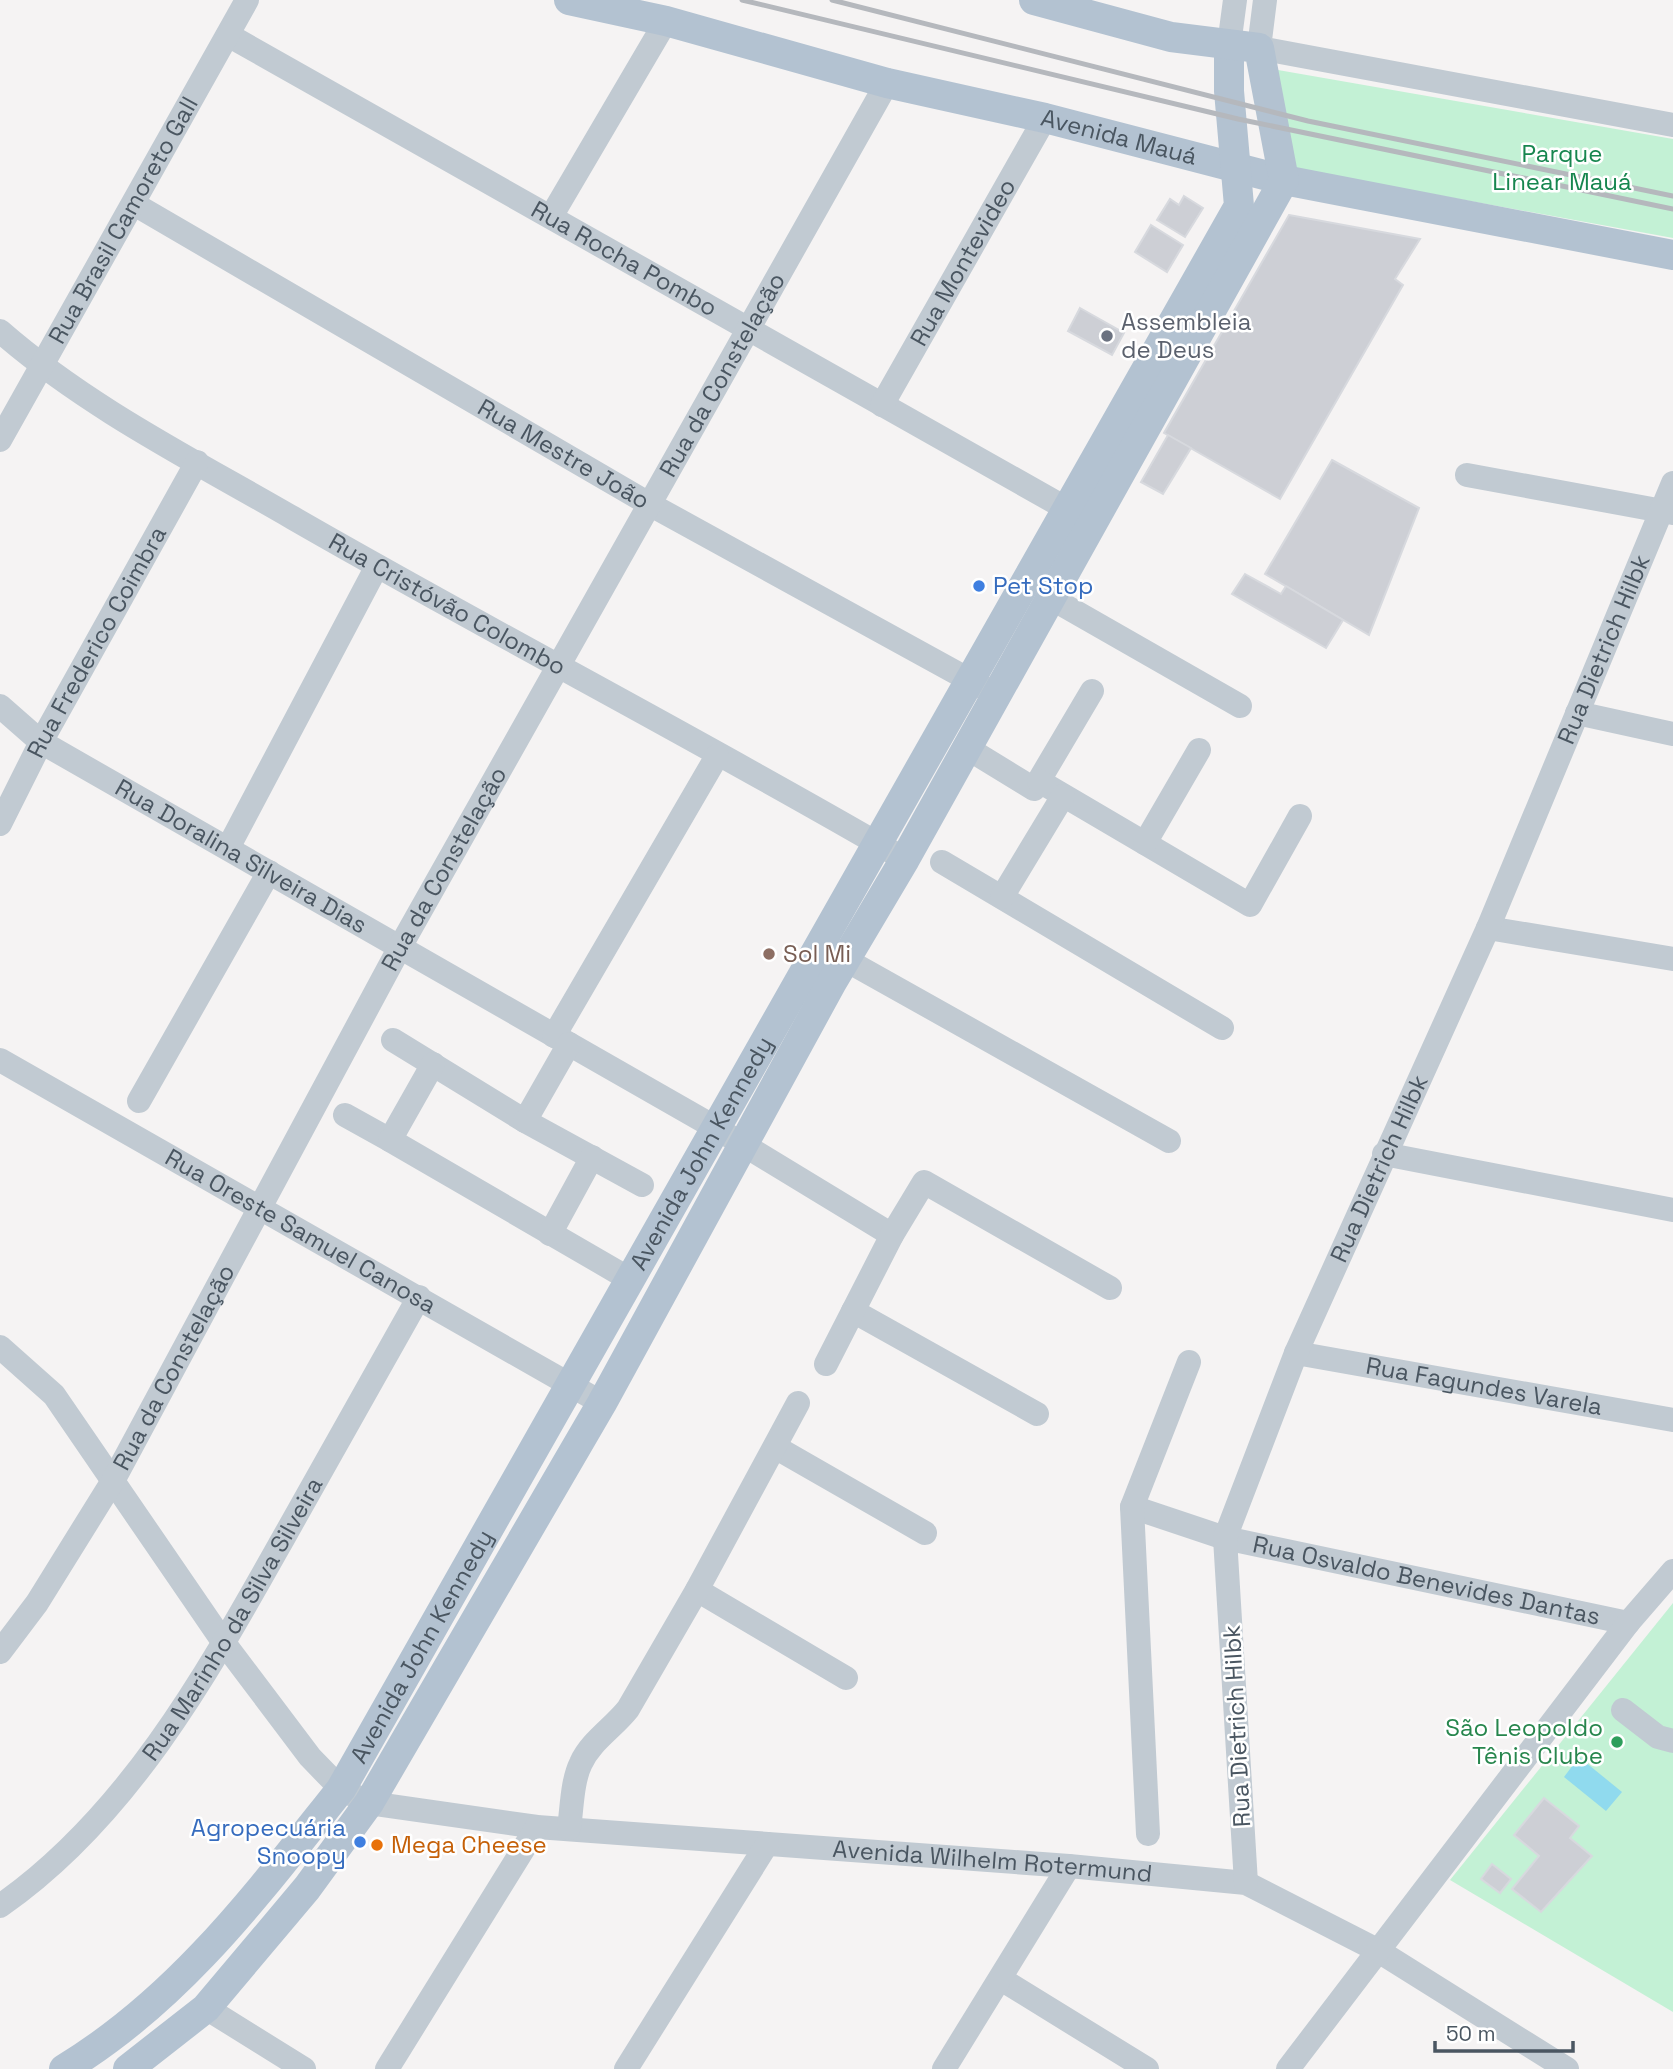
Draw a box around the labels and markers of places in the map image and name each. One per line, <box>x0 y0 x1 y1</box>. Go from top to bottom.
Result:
place label: Assembleia de Deus <box>1121 306 1252 365</box>
marker: Assembleia de Deus <box>1099 328 1115 344</box>
place label: Pet Stop <box>993 570 1094 601</box>
marker: Pet Stop <box>971 578 987 594</box>
place label: Sol Mi <box>783 938 851 969</box>
marker: Sol Mi <box>761 946 777 962</box>
place label: São Leopoldo Tênis Clube <box>1445 1712 1603 1771</box>
marker: São Leopoldo Tênis Clube <box>1609 1734 1625 1750</box>
place label: Agropecuária Snoopy <box>191 1812 346 1871</box>
place label: Mega Cheese <box>391 1829 547 1860</box>
marker: Agropecuária Snoopy <box>352 1834 368 1850</box>
marker: Mega Cheese <box>369 1837 385 1853</box>

